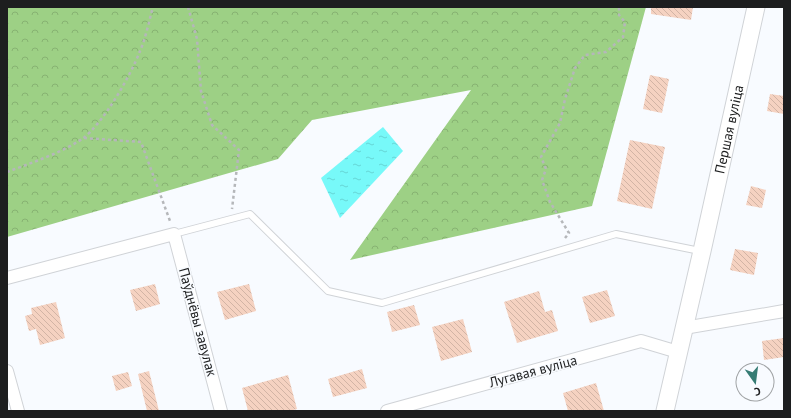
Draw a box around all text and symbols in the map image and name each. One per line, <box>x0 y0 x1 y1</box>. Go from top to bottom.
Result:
street label: Першая вуліца <box>710 83 748 175</box>
street label: Паўднёвы завулак <box>175 266 221 379</box>
street label: Лугавая вуліца <box>486 351 579 392</box>
north arrow <box>735 362 775 402</box>
text: С <box>753 384 762 399</box>

